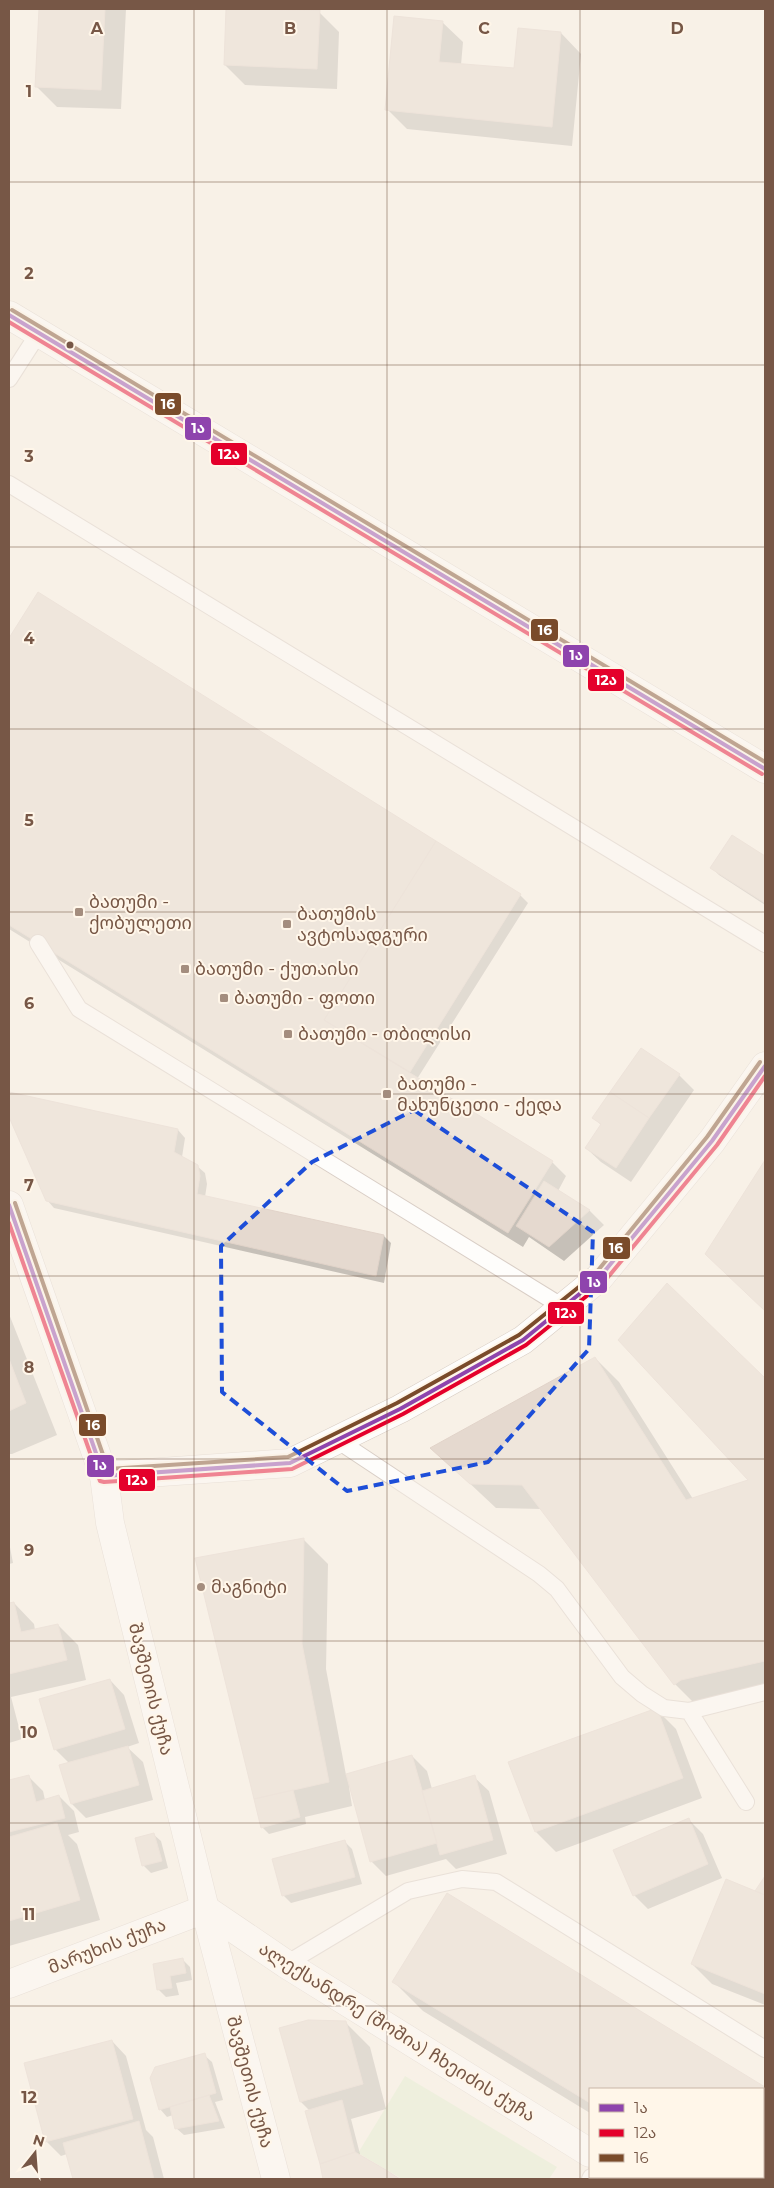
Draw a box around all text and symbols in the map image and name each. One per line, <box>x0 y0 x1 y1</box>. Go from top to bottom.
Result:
text: A <box>90 19 104 38</box>
text: B <box>284 19 296 38</box>
text: C <box>478 19 490 38</box>
text: D <box>670 19 684 38</box>
text: 1 <box>26 82 32 101</box>
text: 2 <box>24 264 34 283</box>
unlabelled marker <box>65 340 75 350</box>
line badge: 16 <box>154 392 182 416</box>
text: 16 <box>161 395 175 413</box>
line badge: 1ა <box>184 416 212 441</box>
text: 1ა <box>191 419 205 437</box>
line badge: 12ა <box>210 442 248 466</box>
text: 12ა <box>218 445 240 463</box>
text: 3 <box>23 447 34 466</box>
line badge: 16 <box>530 618 559 642</box>
text: 16 <box>538 621 552 639</box>
text: 4 <box>23 629 35 648</box>
line badge: 1ა <box>562 644 590 668</box>
text: 1ა <box>569 646 583 664</box>
line badge: 12ა <box>587 668 625 692</box>
text: 12ა <box>595 671 617 689</box>
text: 5 <box>24 811 34 830</box>
place label: ბათუმი - ქობულეთი <box>89 891 192 934</box>
place label: ბათუმის ავტოსადგური <box>297 903 428 946</box>
marker: ბათუმი - ქობულეთი <box>73 906 85 918</box>
marker: ბათუმის ავტოსადგური <box>281 918 293 930</box>
place label: ბათუმი - ქუთაისი <box>195 958 359 980</box>
marker: ბათუმი - ქუთაისი <box>179 963 191 975</box>
place label: ბათუმი - ფოთი <box>234 987 375 1009</box>
marker: ბათუმი - ფოთი <box>218 992 230 1004</box>
text: 6 <box>24 994 34 1013</box>
place label: ბათუმი - თბილისი <box>298 1023 471 1045</box>
marker: ბათუმი - თბილისი <box>282 1028 294 1040</box>
place label: ბათუმი - მახუნცეთი - ქედა <box>397 1073 562 1116</box>
marker: ბათუმი - მახუნცეთი - ქედა <box>381 1088 393 1100</box>
text: 7 <box>24 1176 34 1195</box>
line badge: 16 <box>602 1236 631 1260</box>
text: 16 <box>609 1239 623 1257</box>
line badge: 1ა <box>579 1270 608 1294</box>
text: 1ა <box>587 1273 601 1291</box>
line badge: 12ა <box>547 1301 585 1325</box>
text: 12ა <box>555 1304 577 1322</box>
text: 8 <box>24 1358 34 1377</box>
line badge: 16 <box>78 1413 107 1437</box>
text: 16 <box>86 1416 100 1434</box>
line badge: 1ა <box>86 1454 115 1478</box>
text: 1ა <box>93 1456 107 1474</box>
line badge: 12ა <box>118 1468 156 1492</box>
text: 12ა <box>126 1471 148 1489</box>
text: 9 <box>24 1541 34 1560</box>
place label: მაგნიტი <box>211 1576 287 1598</box>
marker: მაგნიტი <box>195 1581 207 1593</box>
street label: შავშეთის ქუჩა <box>124 1621 178 1757</box>
text: 10 <box>20 1723 38 1742</box>
text: 11 <box>23 1905 35 1924</box>
street label: მარუხის ქუჩა <box>45 1913 169 1979</box>
street label: ალექსანდრე (შოშია) ჩხეიძის ქუჩა <box>255 1937 539 2127</box>
street label: შავშეთის ქუჩა <box>222 2014 278 2150</box>
text: 12 <box>21 2088 37 2107</box>
legend <box>589 2088 764 2178</box>
text: 1ა <box>634 2098 648 2117</box>
text: 12ა <box>634 2123 656 2142</box>
north arrow <box>10 2128 60 2178</box>
text: N <box>31 2130 47 2151</box>
text: 16 <box>634 2148 649 2167</box>

